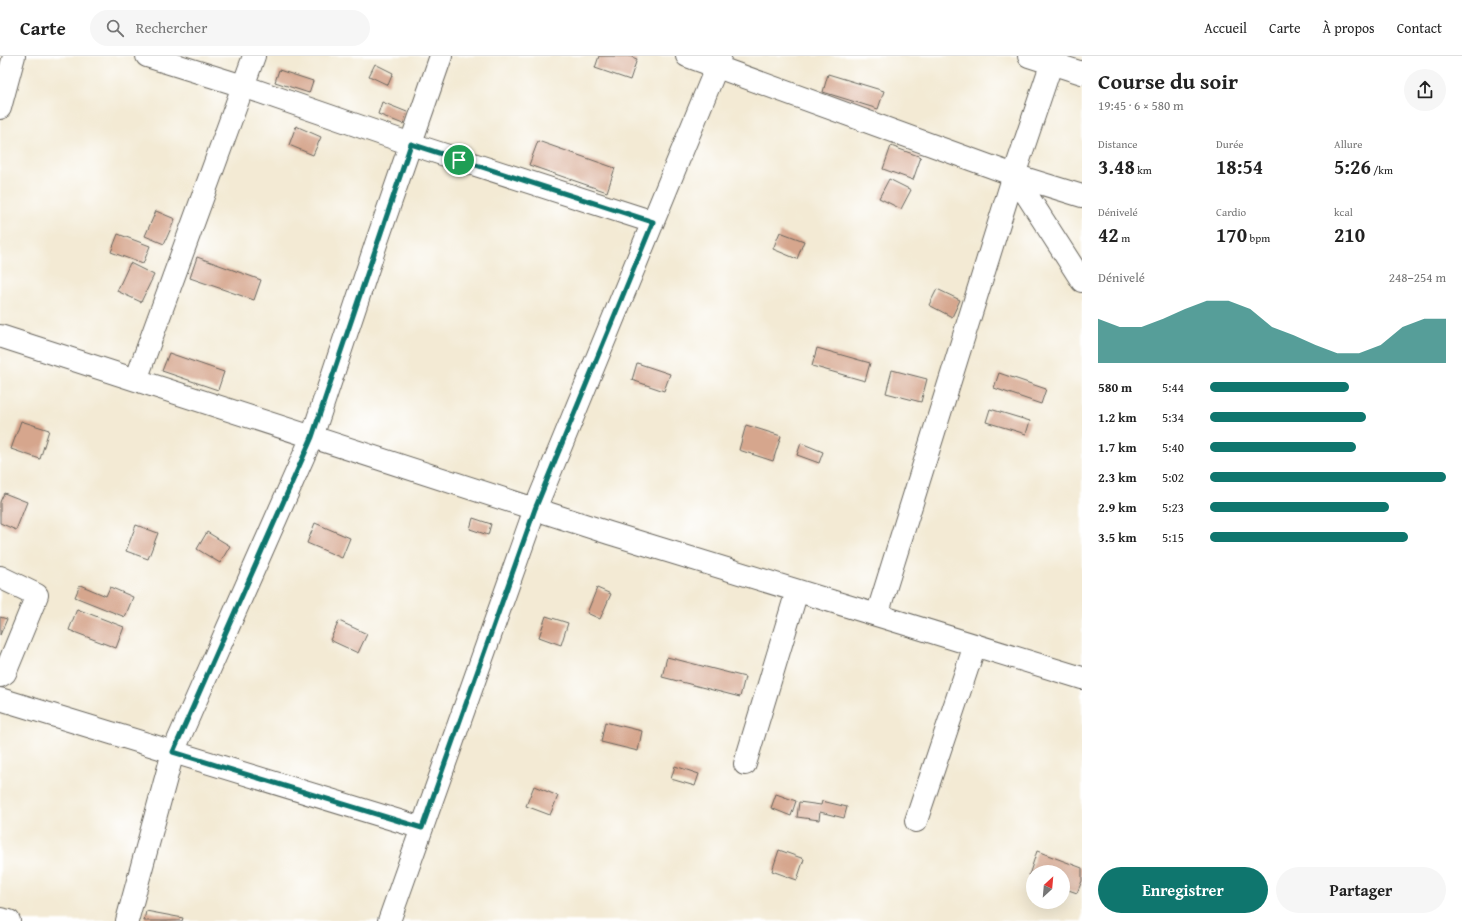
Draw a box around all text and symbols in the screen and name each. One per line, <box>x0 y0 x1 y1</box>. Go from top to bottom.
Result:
search box <box>90 10 370 46</box>
text: Carte <box>20 14 66 42</box>
icon: search <box>104 17 126 39</box>
text: Rechercher <box>136 17 207 38</box>
text: Accueil <box>1204 18 1247 38</box>
text: Carte <box>1269 18 1301 38</box>
text: À propos <box>1323 18 1375 38</box>
text: Contact <box>1397 18 1442 38</box>
text: Course du soir <box>1098 65 1238 97</box>
button: share <box>1404 69 1446 111</box>
text: 19:45 · 6 × 580 m <box>1098 96 1184 115</box>
text: Distance <box>1098 136 1137 152</box>
text: Durée <box>1216 136 1244 152</box>
text: Allure <box>1334 136 1362 152</box>
pin <box>442 143 476 177</box>
icon: arrive <box>448 149 470 171</box>
text: 3.48 <box>1098 152 1135 181</box>
text: 18:54 <box>1216 152 1263 181</box>
text: 5:26 <box>1334 152 1371 181</box>
text: km <box>1135 162 1152 178</box>
text: /km <box>1371 162 1393 178</box>
text: Dénivelé <box>1098 204 1138 220</box>
text: Cardio <box>1216 204 1246 220</box>
text: kcal <box>1334 204 1353 220</box>
text: 42 <box>1098 220 1119 249</box>
text: 170 <box>1216 220 1247 249</box>
text: 210 <box>1334 220 1365 249</box>
text: m <box>1119 230 1130 246</box>
text: bpm <box>1247 230 1270 246</box>
text: Dénivelé <box>1098 268 1145 287</box>
text: 248–254 m <box>1389 268 1446 287</box>
text: 580 m <box>1098 378 1132 397</box>
text: 5:44 <box>1162 378 1184 397</box>
text: 1.2 km <box>1098 408 1137 427</box>
text: 5:34 <box>1162 408 1184 427</box>
text: 1.7 km <box>1098 438 1137 457</box>
text: 5:40 <box>1162 438 1184 457</box>
text: 2.3 km <box>1098 468 1137 487</box>
text: 5:02 <box>1162 468 1184 487</box>
text: 2.9 km <box>1098 498 1137 517</box>
text: 5:23 <box>1162 498 1184 517</box>
text: 3.5 km <box>1098 528 1137 547</box>
text: 5:15 <box>1162 528 1184 547</box>
north arrow <box>1026 865 1070 909</box>
map controls <box>1026 865 1070 909</box>
button: Enregistrer <box>1098 867 1268 913</box>
button: Partager <box>1276 867 1446 913</box>

